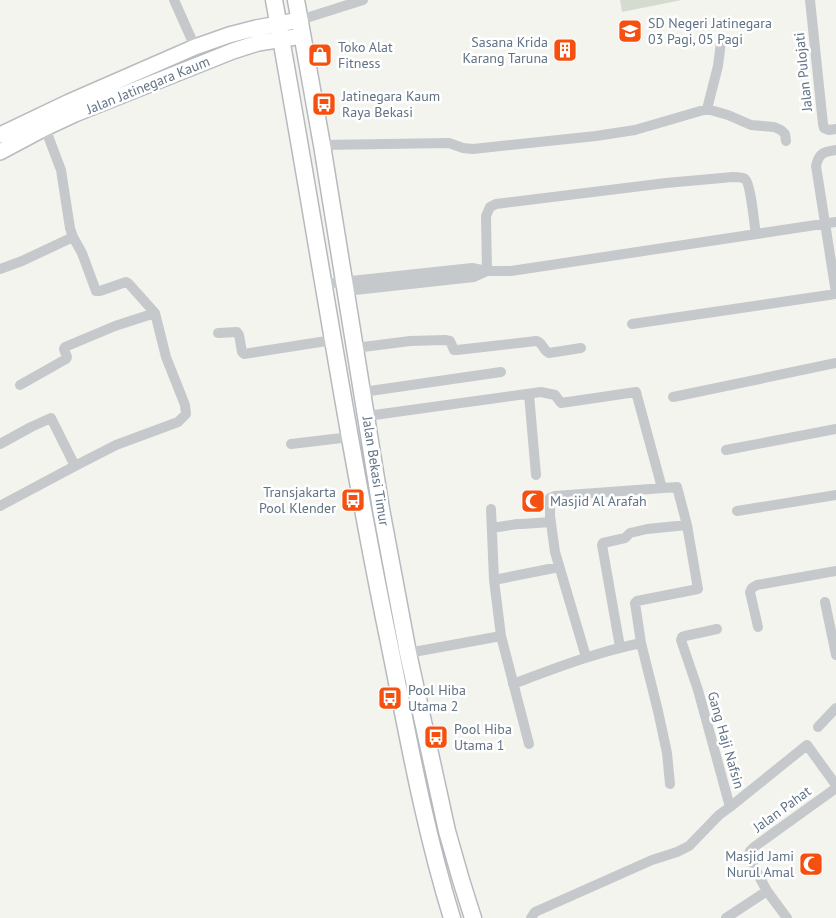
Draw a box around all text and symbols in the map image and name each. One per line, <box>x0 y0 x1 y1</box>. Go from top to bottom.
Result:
place label: SD Negeri Jatinegara 03 Pagi, 05 Pagi <box>648 14 772 48</box>
school or university icon: SD Negeri Jatinegara 03 Pagi, 05 Pagi <box>617 18 643 44</box>
street label: Jalan Pulojati <box>790 32 816 113</box>
place label: Sasana Krida Karang Taruna <box>463 33 548 67</box>
building icon: Sasana Krida Karang Taruna <box>552 37 578 63</box>
place label: Toko Alat Fitness <box>338 38 393 72</box>
shop icon: Toko Alat Fitness <box>307 42 333 68</box>
street label: Jalan Jatinegara Kaum <box>83 52 212 118</box>
place label: Jatinegara Kaum Raya Bekasi <box>341 87 440 121</box>
bus stop icon: Jatinegara Kaum Raya Bekasi <box>311 91 337 117</box>
street label: Jalan Bekasi Timur <box>358 414 394 527</box>
place label: Transjakarta Pool Klender <box>259 483 336 517</box>
bus stop icon: Transjakarta Pool Klender <box>340 487 366 513</box>
mosque icon: Masjid Al Arafah <box>520 488 546 514</box>
place label: Masjid Al Arafah <box>550 492 647 510</box>
place label: Pool Hiba Utama 2 <box>408 681 466 715</box>
bus stop icon: Pool Hiba Utama 2 <box>377 685 403 711</box>
street label: Gang Haji Nafsin <box>704 689 748 791</box>
place label: Pool Hiba Utama 1 <box>454 720 512 754</box>
bus stop icon: Pool Hiba Utama 1 <box>423 724 449 750</box>
street label: Jalan Pahat <box>749 782 815 837</box>
place label: Masjid Jami Nurul Amal <box>725 847 794 881</box>
mosque icon: Masjid Jami Nurul Amal <box>798 851 824 877</box>

